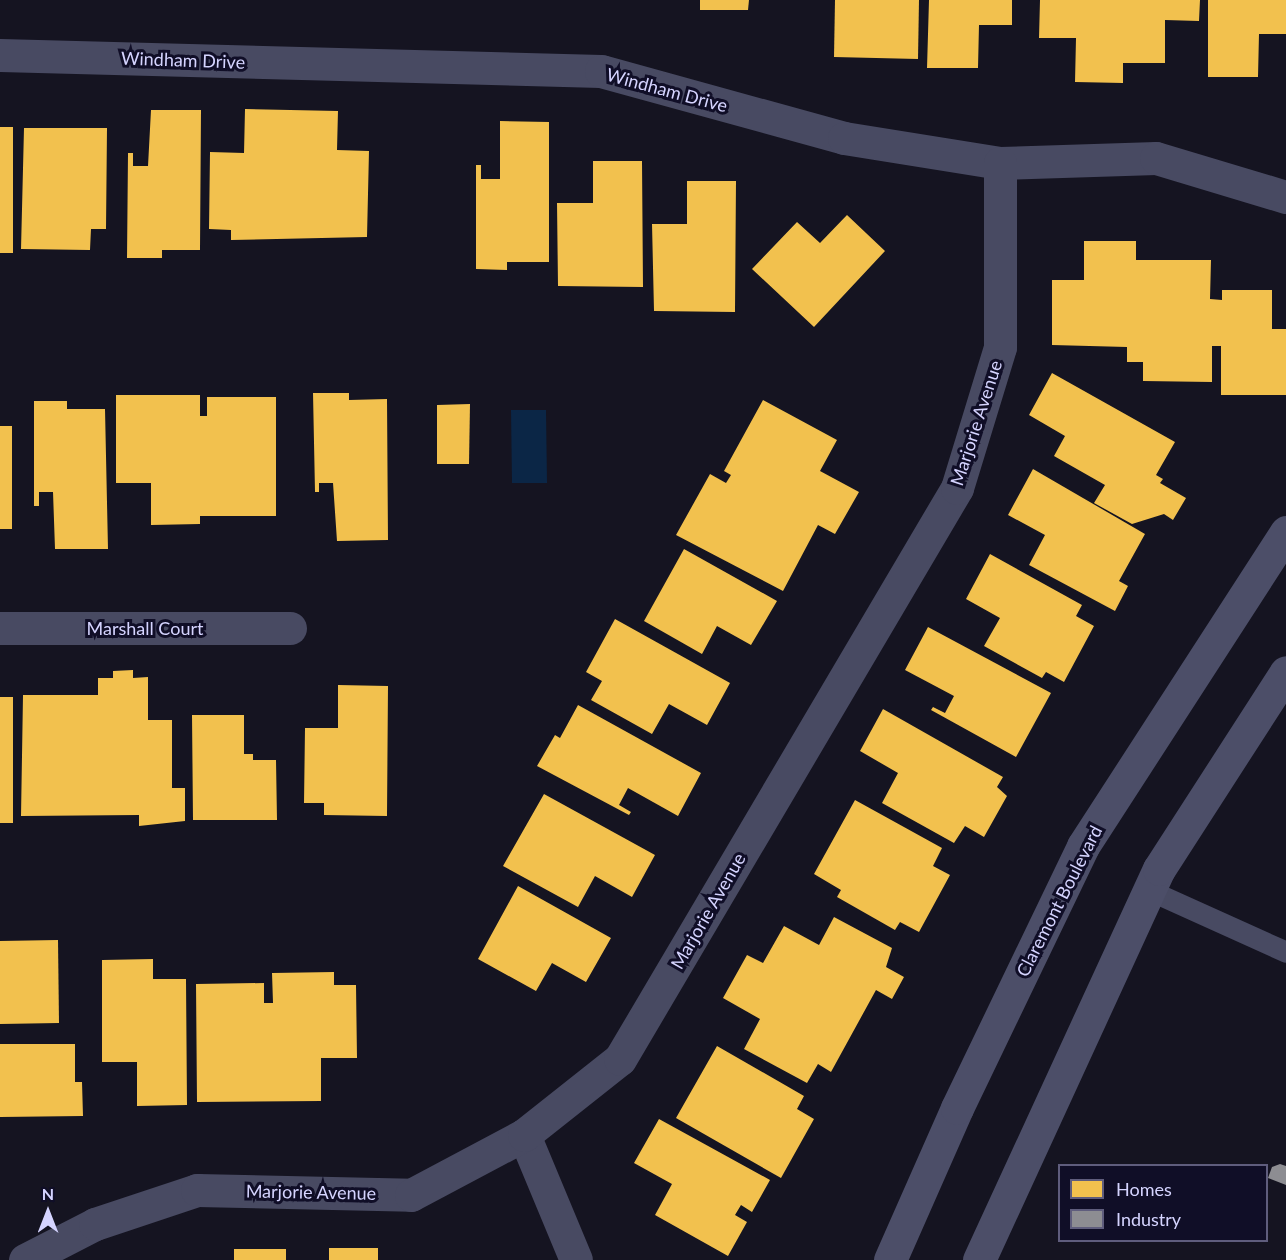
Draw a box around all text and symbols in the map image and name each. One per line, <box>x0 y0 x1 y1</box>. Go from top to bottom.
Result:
street label: Windham Drive <box>120 47 246 73</box>
street label: Windham Drive <box>604 63 730 117</box>
street label: Marjorie Avenue <box>945 357 1007 489</box>
street label: Marshall Court <box>87 617 203 639</box>
street label: Claremont Boulevard <box>1012 822 1106 980</box>
street label: Marjorie Avenue <box>666 849 750 973</box>
legend <box>1058 1164 1268 1242</box>
text: Homes <box>1116 1178 1172 1200</box>
street label: Marjorie Avenue <box>245 1180 377 1204</box>
north arrow <box>18 1182 78 1242</box>
text: N <box>42 1184 54 1203</box>
text: Industry <box>1116 1208 1181 1230</box>

